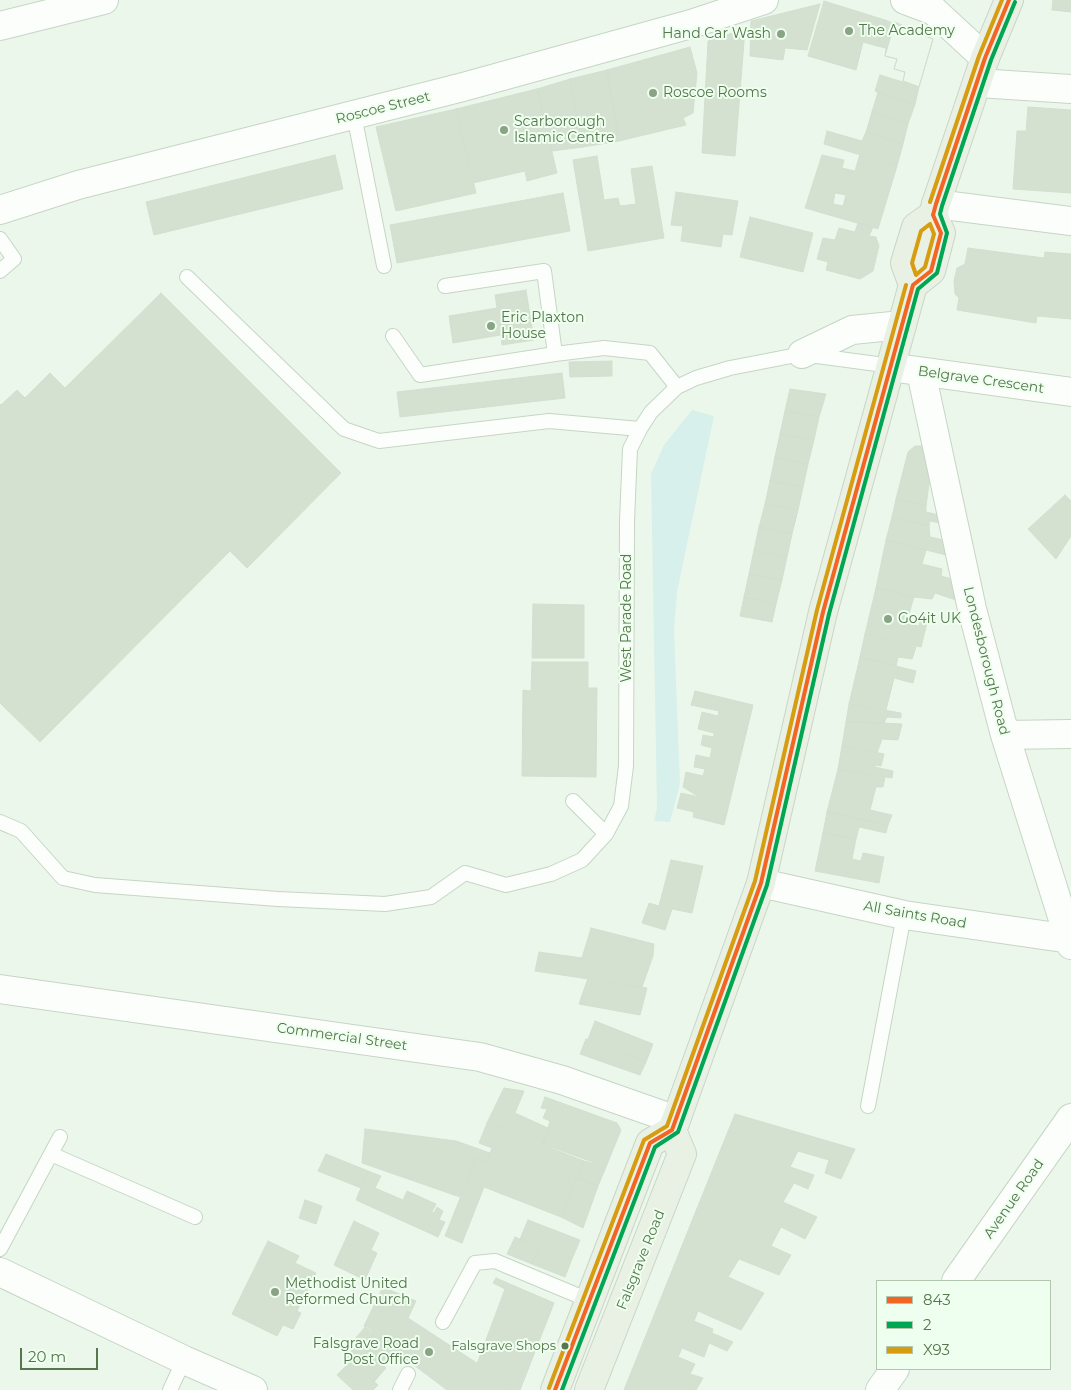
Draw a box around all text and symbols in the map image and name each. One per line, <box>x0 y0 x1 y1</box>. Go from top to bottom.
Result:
place label: The Academy <box>859 23 955 39</box>
marker: The Academy <box>843 25 855 37</box>
place label: Hand Car Wash <box>662 26 771 42</box>
marker: Hand Car Wash <box>775 28 787 40</box>
place label: Roscoe Rooms <box>663 85 767 101</box>
marker: Roscoe Rooms <box>647 87 659 99</box>
street label: Roscoe Street <box>334 88 432 128</box>
place label: Scarborough Islamic Centre <box>514 114 614 146</box>
marker: Scarborough Islamic Centre <box>498 124 510 136</box>
place label: Eric Plaxton House <box>501 310 584 342</box>
marker: Eric Plaxton House <box>485 320 497 332</box>
street label: Belgrave Crescent <box>917 363 1045 397</box>
street label: West Parade Road <box>619 553 635 683</box>
street label: Londesborough Road <box>959 585 1013 737</box>
place label: Go4it UK <box>898 611 961 627</box>
marker: Go4it UK <box>882 613 894 625</box>
street label: All Saints Road <box>862 898 968 932</box>
street label: Commercial Street <box>276 1020 408 1054</box>
street label: Avenue Road <box>980 1156 1048 1242</box>
street label: Falsgrave Road <box>613 1208 669 1312</box>
place label: Methodist United Reformed Church <box>285 1276 410 1308</box>
legend <box>876 1280 1051 1370</box>
marker: Methodist United Reformed Church <box>269 1286 281 1298</box>
text: 843 <box>923 1290 951 1309</box>
text: 2 <box>923 1315 932 1334</box>
place label: Falsgrave Road Post Office <box>313 1336 419 1368</box>
scale bar <box>22 1338 100 1370</box>
place label: Falsgrave Shops <box>451 1338 556 1354</box>
text: X93 <box>923 1340 950 1359</box>
marker: Falsgrave Shops <box>560 1341 570 1351</box>
marker: Falsgrave Road Post Office <box>423 1346 435 1358</box>
text: 20 m <box>28 1347 66 1366</box>

